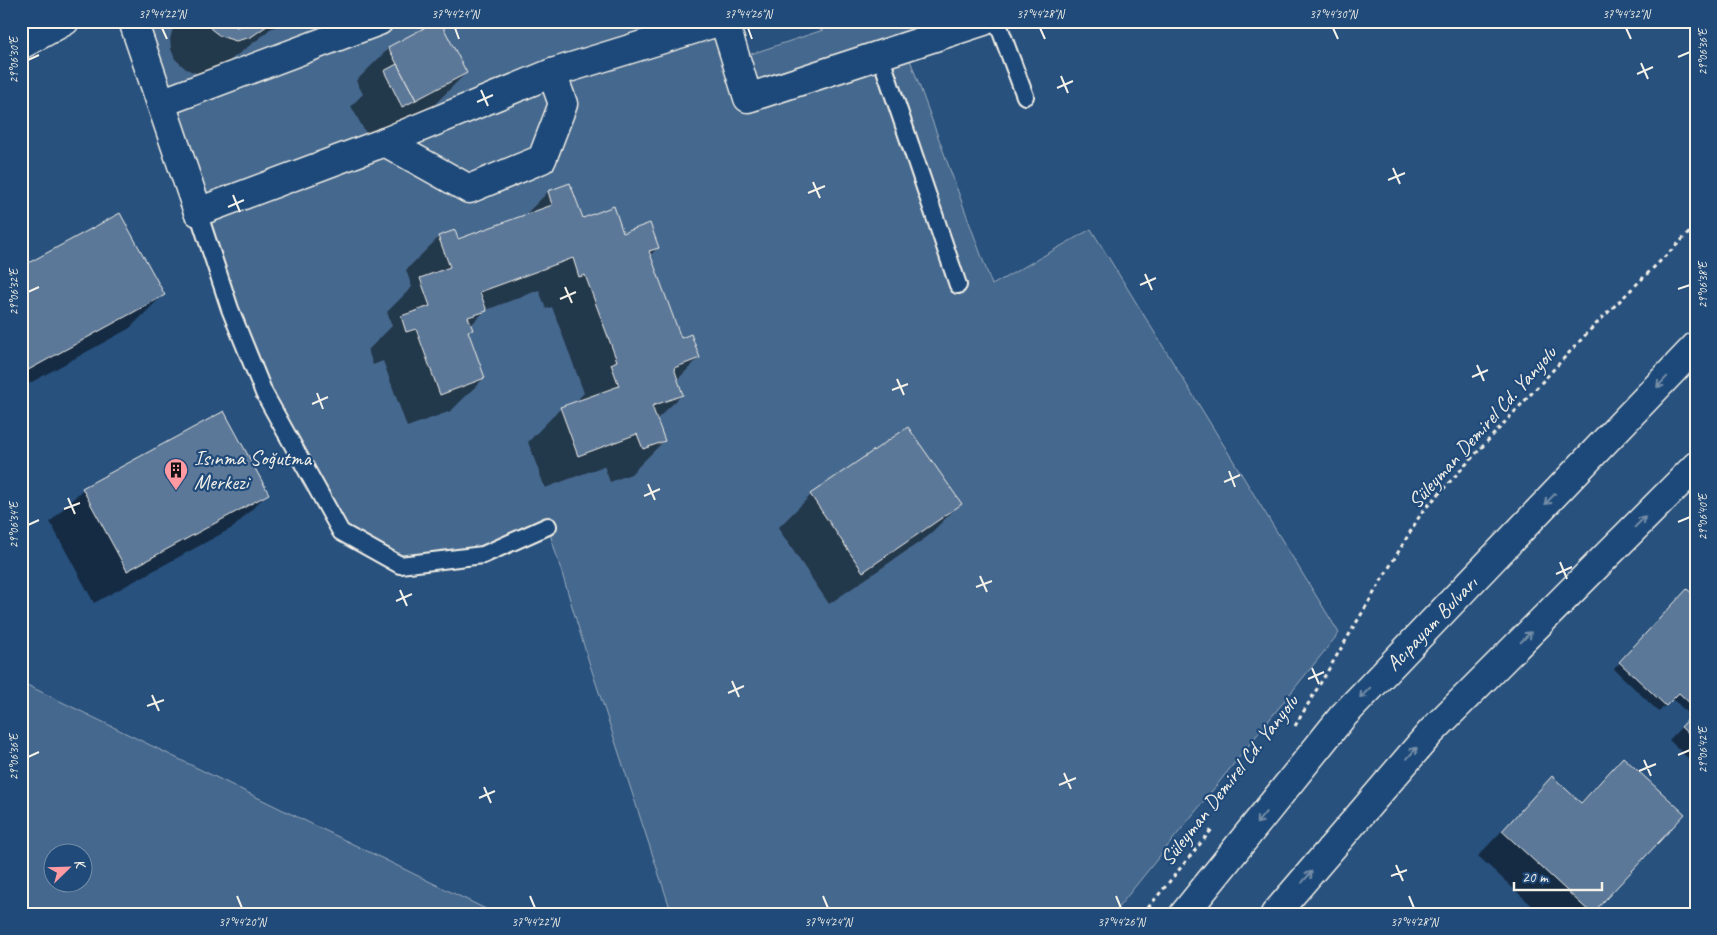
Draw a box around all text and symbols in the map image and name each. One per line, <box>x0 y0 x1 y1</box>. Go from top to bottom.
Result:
text: 37°44'22"N <box>138 6 187 22</box>
text: 37°44'24"N <box>431 6 480 22</box>
text: 37°44'26"N <box>724 6 773 22</box>
text: 37°44'28"N <box>1016 6 1065 22</box>
text: 37°44'30"N <box>1309 6 1358 22</box>
text: 37°44'32"N <box>1602 6 1651 22</box>
text: 29°06'36"E <box>1695 27 1711 75</box>
text: 29°06'30"E <box>6 35 22 83</box>
text: 29°06'38"E <box>1695 260 1711 308</box>
text: 29°06'32"E <box>6 267 22 315</box>
street label: Süleyman Demirel Cd. Yanyolu <box>1402 339 1563 514</box>
one-way arrow <box>1656 375 1668 388</box>
place label: Isınma Soğutma Merkezi <box>194 445 312 495</box>
building icon: Isınma Soğutma Merkezi <box>163 457 189 491</box>
text: 29°06'40"E <box>1695 492 1711 540</box>
one-way arrow <box>1544 493 1556 506</box>
text: 29°06'34"E <box>6 500 22 548</box>
one-way arrow <box>1634 516 1647 528</box>
street label: Acıpayam Bulvarı <box>1380 570 1483 676</box>
one-way arrow <box>1519 631 1532 643</box>
one-way arrow <box>1359 686 1371 699</box>
street label: Süleyman Demirel Cd. Yanyolu <box>1154 688 1305 871</box>
text: 29°06'42"E <box>1695 725 1711 773</box>
text: 29°06'36"E <box>6 732 22 780</box>
one-way arrow <box>1407 747 1418 760</box>
one-way arrow <box>1256 811 1267 824</box>
north arrow <box>42 842 92 892</box>
text: K <box>70 857 90 872</box>
scale bar <box>1514 860 1602 892</box>
text: 20 m <box>1522 868 1549 887</box>
one-way arrow <box>1301 870 1312 883</box>
text: 37°44'20"N <box>218 914 267 930</box>
text: 37°44'22"N <box>511 914 560 930</box>
text: 37°44'24"N <box>804 914 853 930</box>
text: 37°44'26"N <box>1097 914 1146 930</box>
text: 37°44'28"N <box>1390 914 1439 930</box>

